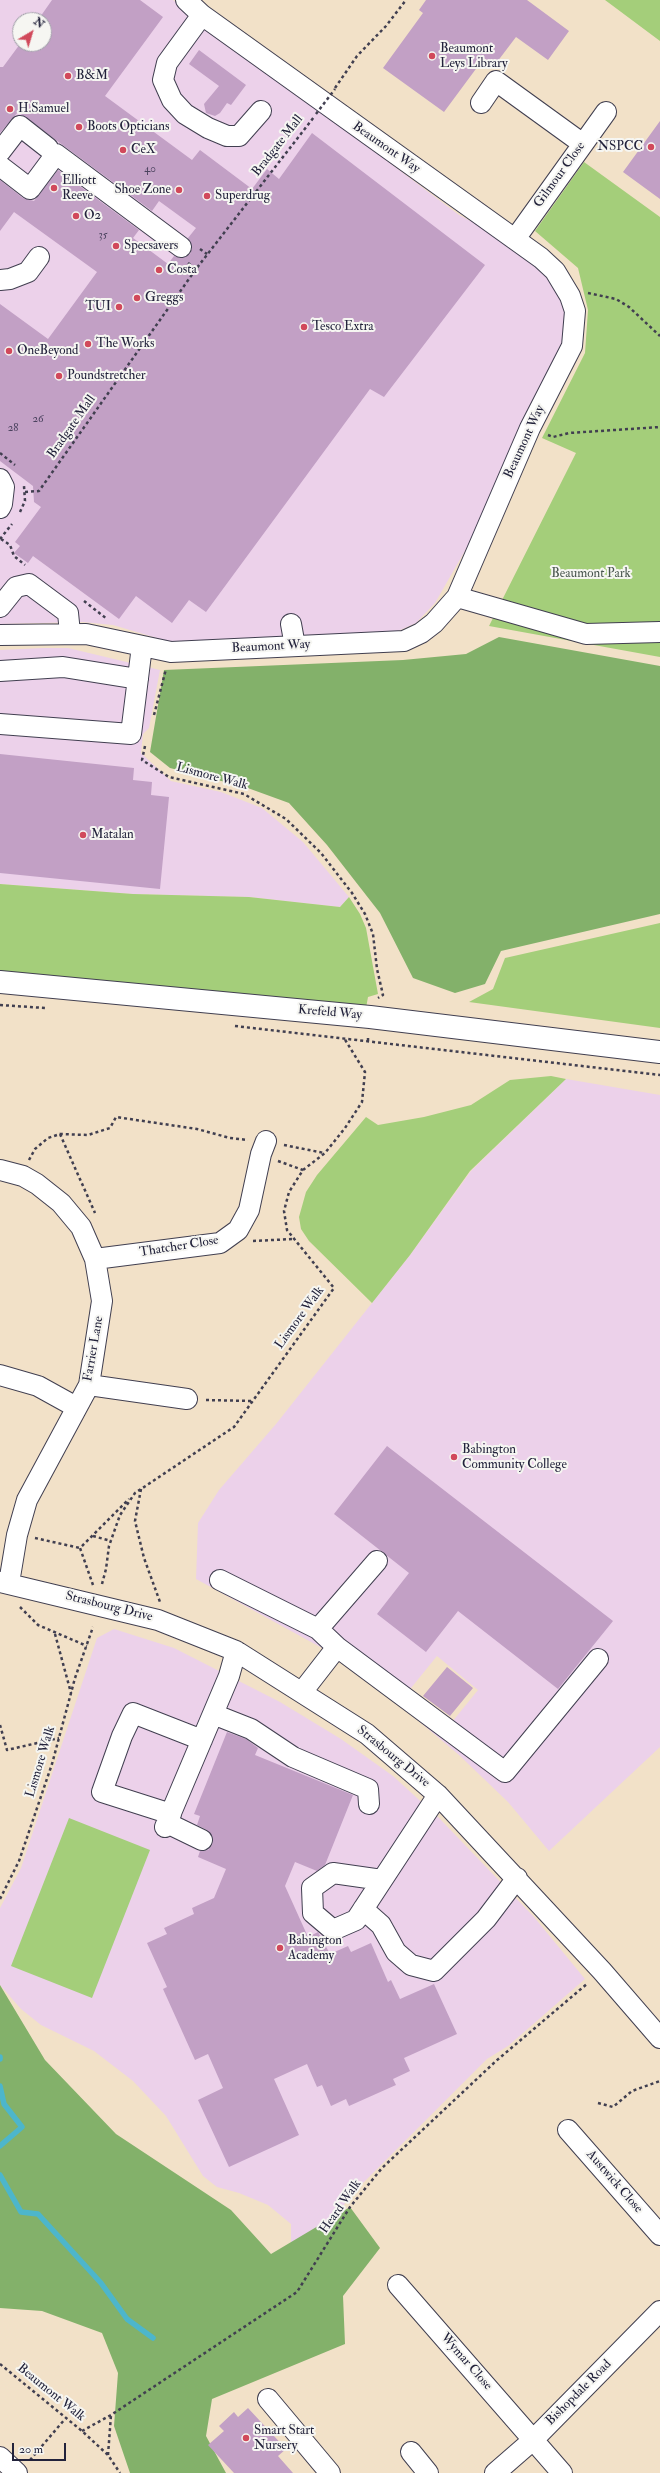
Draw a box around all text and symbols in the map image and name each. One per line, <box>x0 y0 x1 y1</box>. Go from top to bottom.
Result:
north arrow <box>12 12 52 52</box>
text: N <box>31 15 47 31</box>
place label: Beaumont Leys Library <box>440 41 508 72</box>
marker: Beaumont Leys Library <box>427 51 437 61</box>
place label: B&M <box>76 68 108 84</box>
marker: B&M <box>63 71 73 81</box>
place label: H.Samuel <box>18 101 69 117</box>
marker: H.Samuel <box>5 104 15 114</box>
street label: Bradgate Mall <box>249 112 307 180</box>
place label: Boots Opticians <box>87 119 169 135</box>
street label: Beaumont Way <box>349 119 423 177</box>
marker: Boots Opticians <box>74 122 84 132</box>
street label: Gilmour Close <box>531 139 589 211</box>
place label: NSPCC <box>597 139 643 155</box>
place label: CeX <box>131 142 156 158</box>
marker: NSPCC <box>646 142 656 152</box>
marker: CeX <box>118 145 128 155</box>
house number: 40 <box>144 163 156 177</box>
place label: Elliott Reeve <box>62 173 96 204</box>
place label: Shoe Zone <box>114 182 171 198</box>
marker: Elliott Reeve <box>49 183 59 193</box>
marker: Shoe Zone <box>174 185 184 195</box>
place label: Superdrug <box>215 188 270 204</box>
marker: Superdrug <box>202 191 212 201</box>
place label: O2 <box>84 208 101 224</box>
marker: O2 <box>71 211 81 221</box>
house number: 35 <box>98 229 108 243</box>
place label: Specsavers <box>124 238 178 254</box>
marker: Specsavers <box>111 241 121 251</box>
place label: Costa <box>167 262 197 278</box>
marker: Costa <box>154 265 164 275</box>
place label: Greggs <box>145 290 183 306</box>
marker: Greggs <box>132 293 142 303</box>
place label: TUI <box>85 299 111 315</box>
marker: TUI <box>114 302 124 312</box>
place label: Tesco Extra <box>312 319 374 335</box>
marker: Tesco Extra <box>299 322 309 332</box>
place label: The Works <box>96 336 154 352</box>
marker: The Works <box>83 339 93 349</box>
place label: OneBeyond <box>17 343 79 359</box>
marker: OneBeyond <box>4 346 14 356</box>
place label: Poundstretcher <box>67 368 146 384</box>
marker: Poundstretcher <box>54 371 64 381</box>
street label: Bradgate Mall <box>44 392 100 462</box>
street label: Beaumont Way <box>501 403 549 481</box>
house number: 26 <box>32 413 44 427</box>
house number: 28 <box>8 422 18 436</box>
park label: Beaumont Park <box>551 566 631 582</box>
street label: Beaumont Way <box>231 637 311 657</box>
street label: Lismore Walk <box>174 760 250 794</box>
place label: Matalan <box>91 827 134 843</box>
marker: Matalan <box>78 830 88 840</box>
street label: Krefeld Way <box>297 1002 363 1024</box>
street label: Thatcher Close <box>138 1233 220 1261</box>
street label: Lismore Walk <box>272 1284 328 1352</box>
street label: Farrier Lane <box>81 1315 107 1383</box>
place label: Babington Community College <box>462 1442 567 1473</box>
marker: Babington Community College <box>449 1452 459 1462</box>
street label: Strasbourg Drive <box>64 1589 154 1625</box>
street label: Strasbourg Drive <box>353 1723 433 1791</box>
street label: Lismore Walk <box>23 1725 59 1799</box>
place label: Babington Academy <box>288 1933 342 1964</box>
marker: Babington Academy <box>275 1943 285 1953</box>
street label: Austwick Close <box>582 2147 646 2217</box>
street label: Heard Walk <box>317 2177 365 2237</box>
street label: Wymar Close <box>437 2330 495 2394</box>
street label: Bishopdale Road <box>543 2357 615 2429</box>
street label: Beaumont Walk <box>14 2361 88 2425</box>
place label: Smart Start Nursery <box>254 2423 314 2454</box>
marker: Smart Start Nursery <box>241 2433 251 2443</box>
scale bar <box>14 2435 68 2461</box>
text: 20 m <box>19 2442 43 2457</box>

